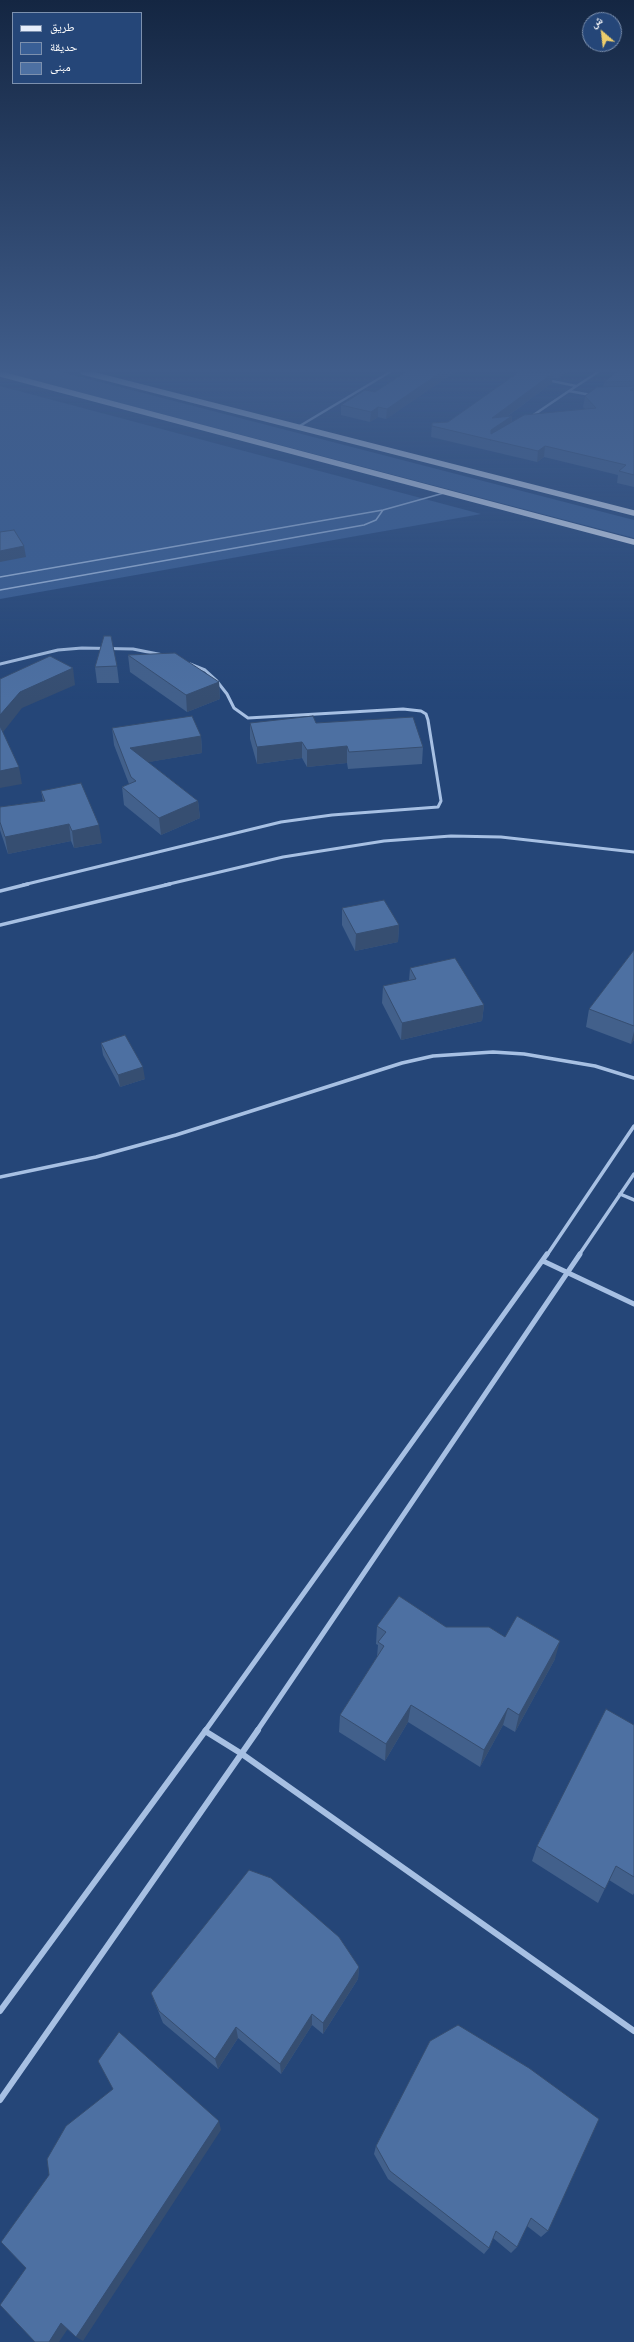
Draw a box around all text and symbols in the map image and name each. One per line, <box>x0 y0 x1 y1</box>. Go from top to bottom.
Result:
legend <box>12 12 142 84</box>
north arrow <box>582 12 622 52</box>
text: ش <box>588 13 605 30</box>
text: طريق <box>50 20 75 35</box>
text: حديقة <box>50 40 78 55</box>
text: مبنى <box>50 60 71 75</box>

